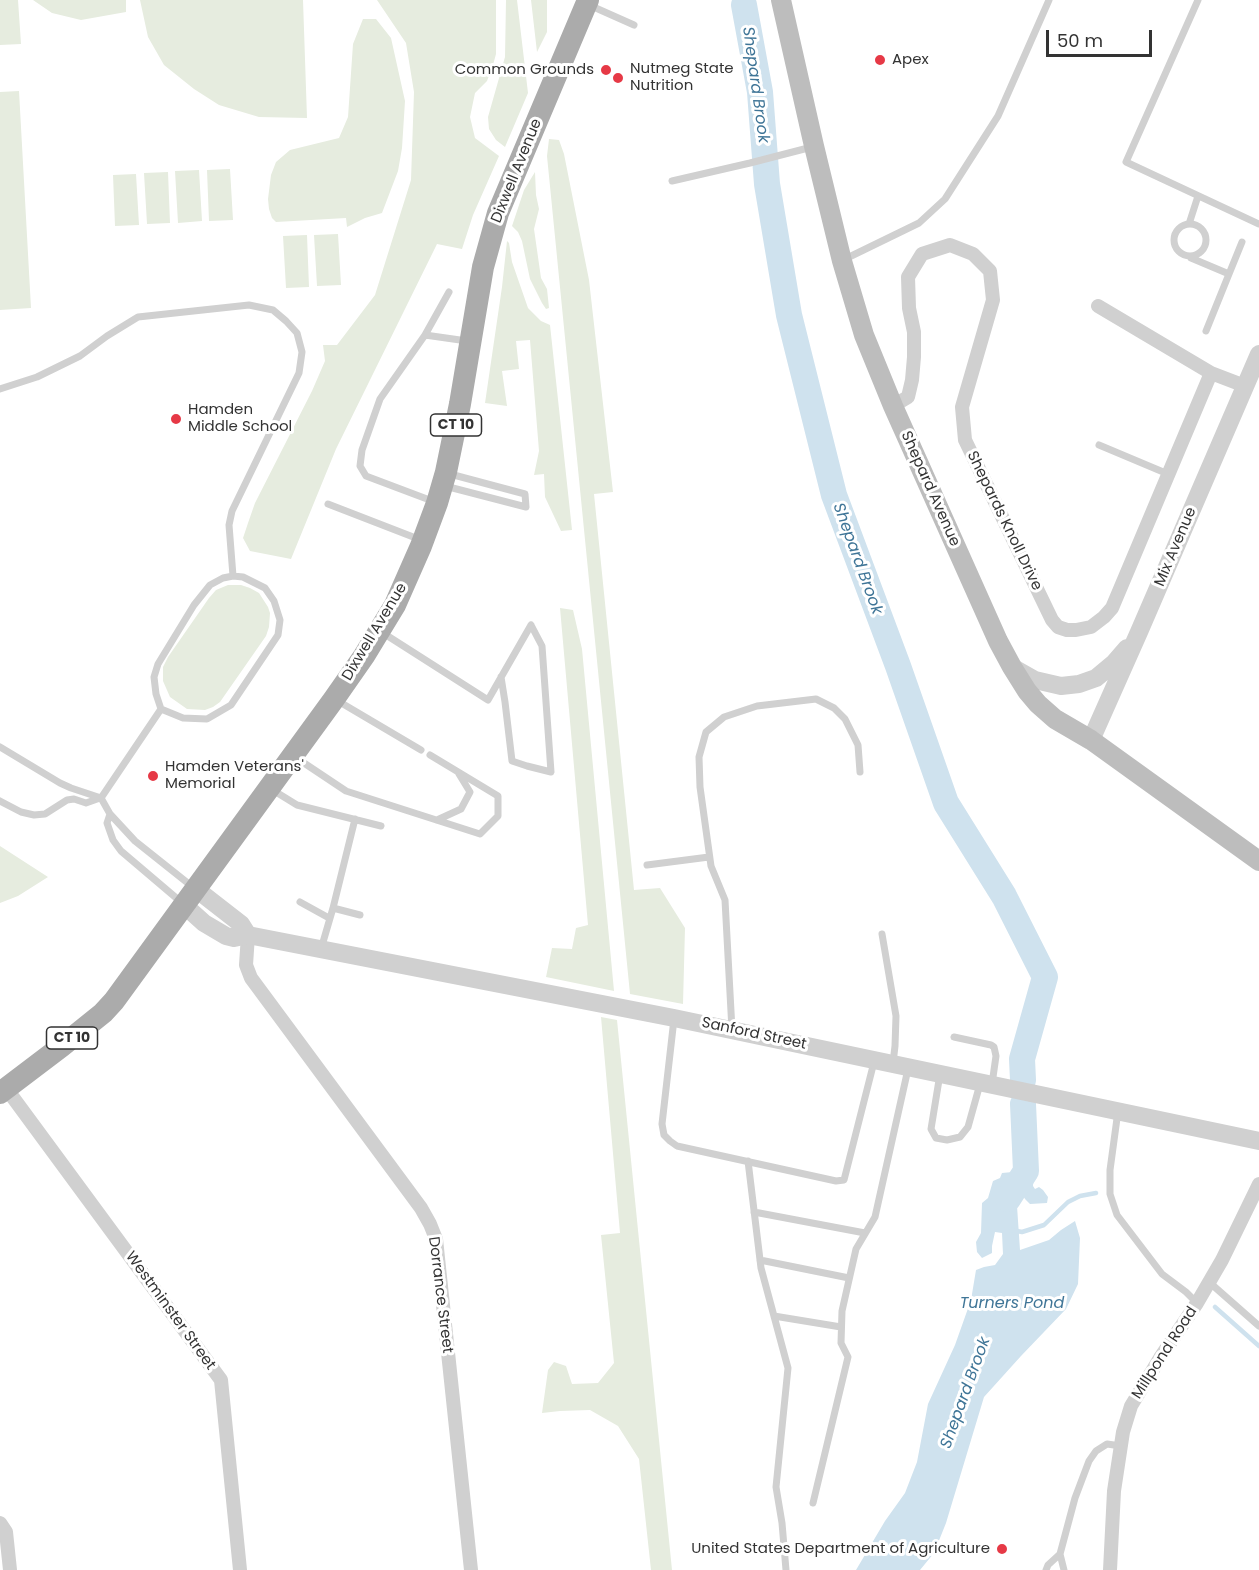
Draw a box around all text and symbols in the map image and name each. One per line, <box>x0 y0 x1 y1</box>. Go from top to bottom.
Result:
scale bar <box>1049 18 1156 56</box>
water label: Shepard Brook <box>737 26 773 144</box>
text: 50 m <box>1057 28 1103 53</box>
place label: Apex <box>892 51 929 69</box>
marker: Apex <box>873 53 887 67</box>
place label: Nutmeg State Nutrition <box>630 60 734 95</box>
place label: Common Grounds <box>455 61 594 79</box>
marker: Common Grounds <box>599 63 613 77</box>
marker: Nutmeg State Nutrition <box>611 71 625 85</box>
street label: Dixwell Avenue <box>488 116 546 226</box>
place label: Hamden Middle School <box>188 401 292 436</box>
marker: Hamden Middle School <box>169 412 183 426</box>
road number: CT 10 <box>430 414 482 436</box>
street label: Shepard Avenue <box>897 429 963 549</box>
street label: Shepards Knoll Drive <box>962 448 1046 594</box>
water label: Shepard Brook <box>828 501 886 617</box>
street label: Mix Avenue <box>1151 505 1201 589</box>
street label: Dixwell Avenue <box>339 580 411 684</box>
place label: Hamden Veterans' Memorial <box>165 758 304 793</box>
marker: Hamden Veterans' Memorial <box>146 769 160 783</box>
street label: Sanford Street <box>700 1014 808 1054</box>
road number: CT 10 <box>46 1027 98 1049</box>
street label: Dorrance Street <box>424 1236 456 1354</box>
street label: Westminster Street <box>121 1248 219 1374</box>
water label: Turners Pond <box>960 1294 1064 1314</box>
street label: Millpond Road <box>1128 1303 1202 1403</box>
water label: Shepard Brook <box>937 1335 995 1451</box>
place label: United States Department of Agriculture <box>691 1540 990 1558</box>
marker: United States Department of Agriculture <box>995 1542 1009 1556</box>

